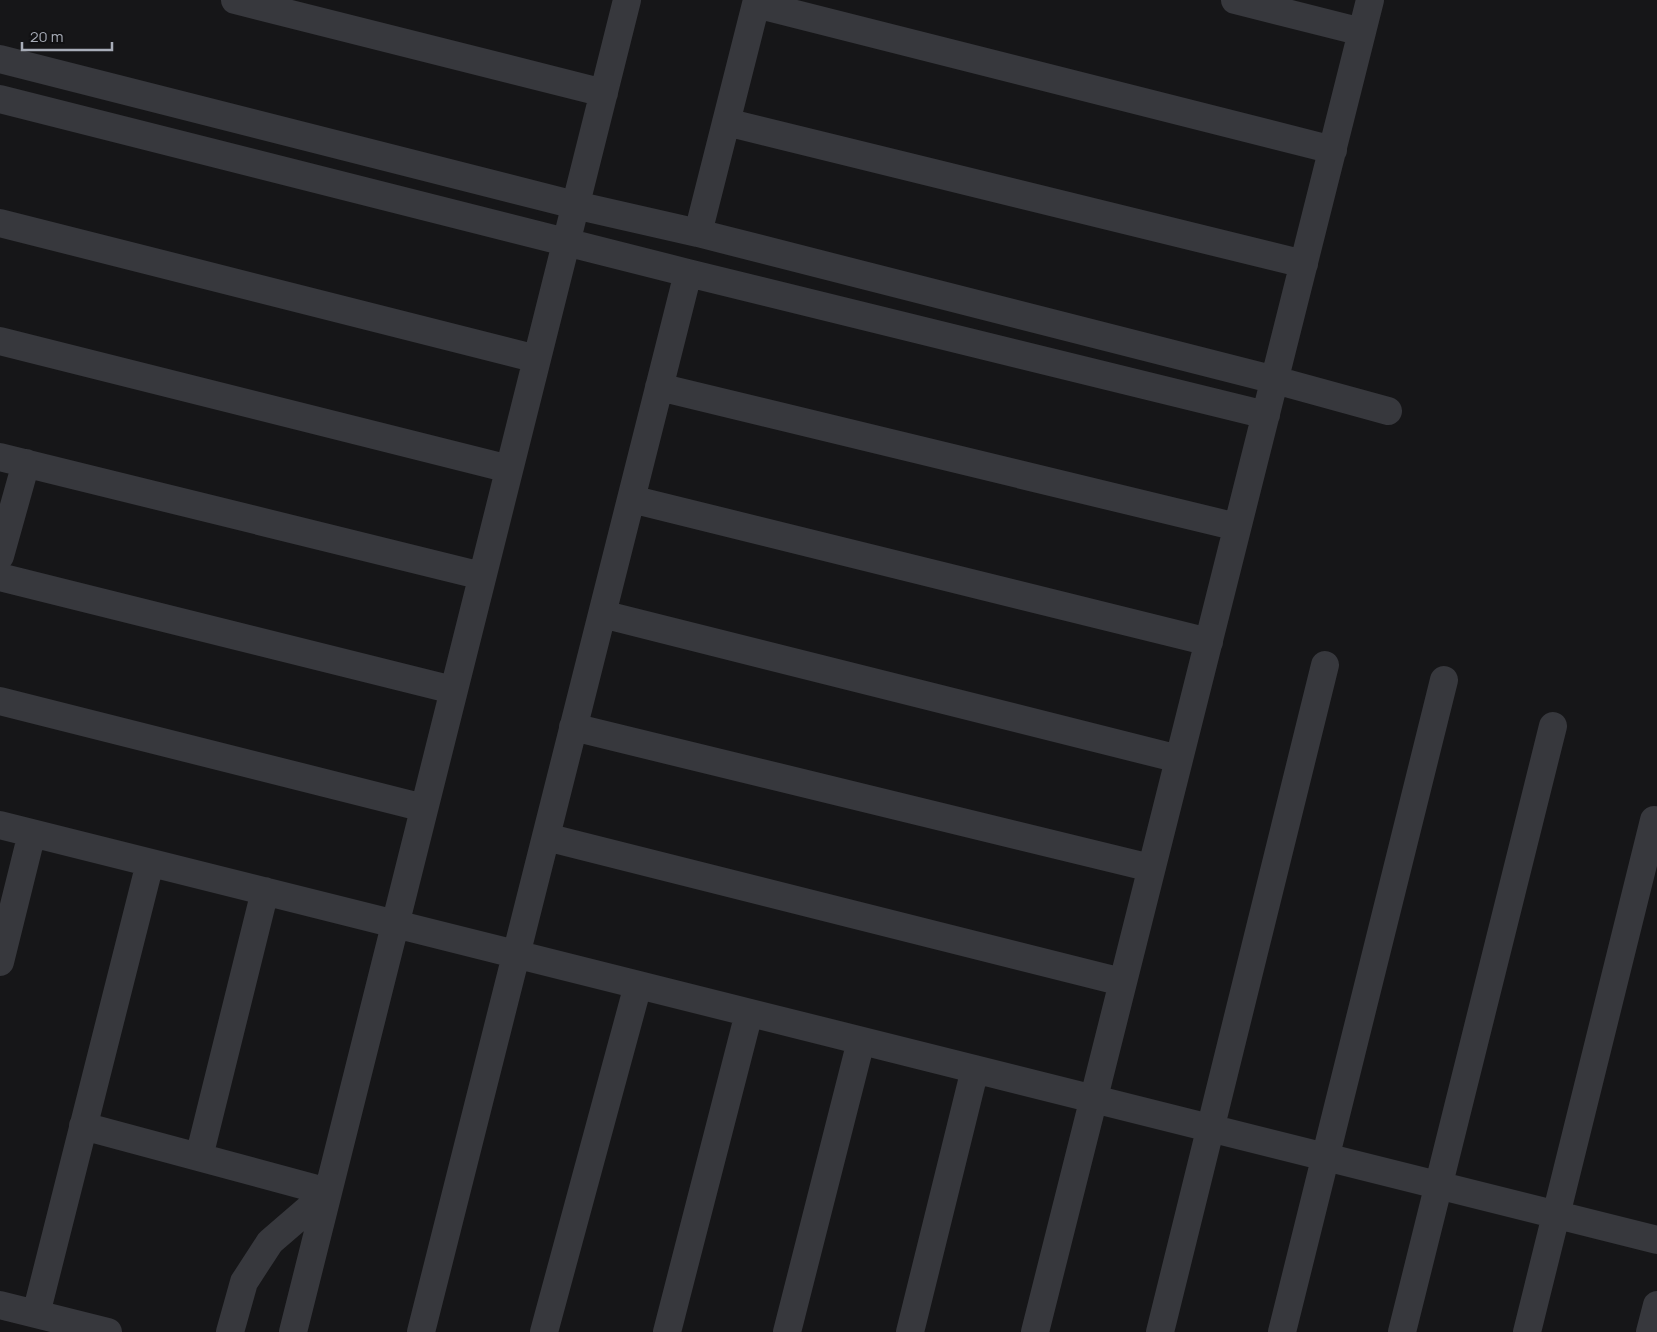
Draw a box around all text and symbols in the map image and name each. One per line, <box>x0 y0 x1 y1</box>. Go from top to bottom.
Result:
scale bar <box>22 20 112 52</box>
text: 20 m <box>30 26 63 47</box>

